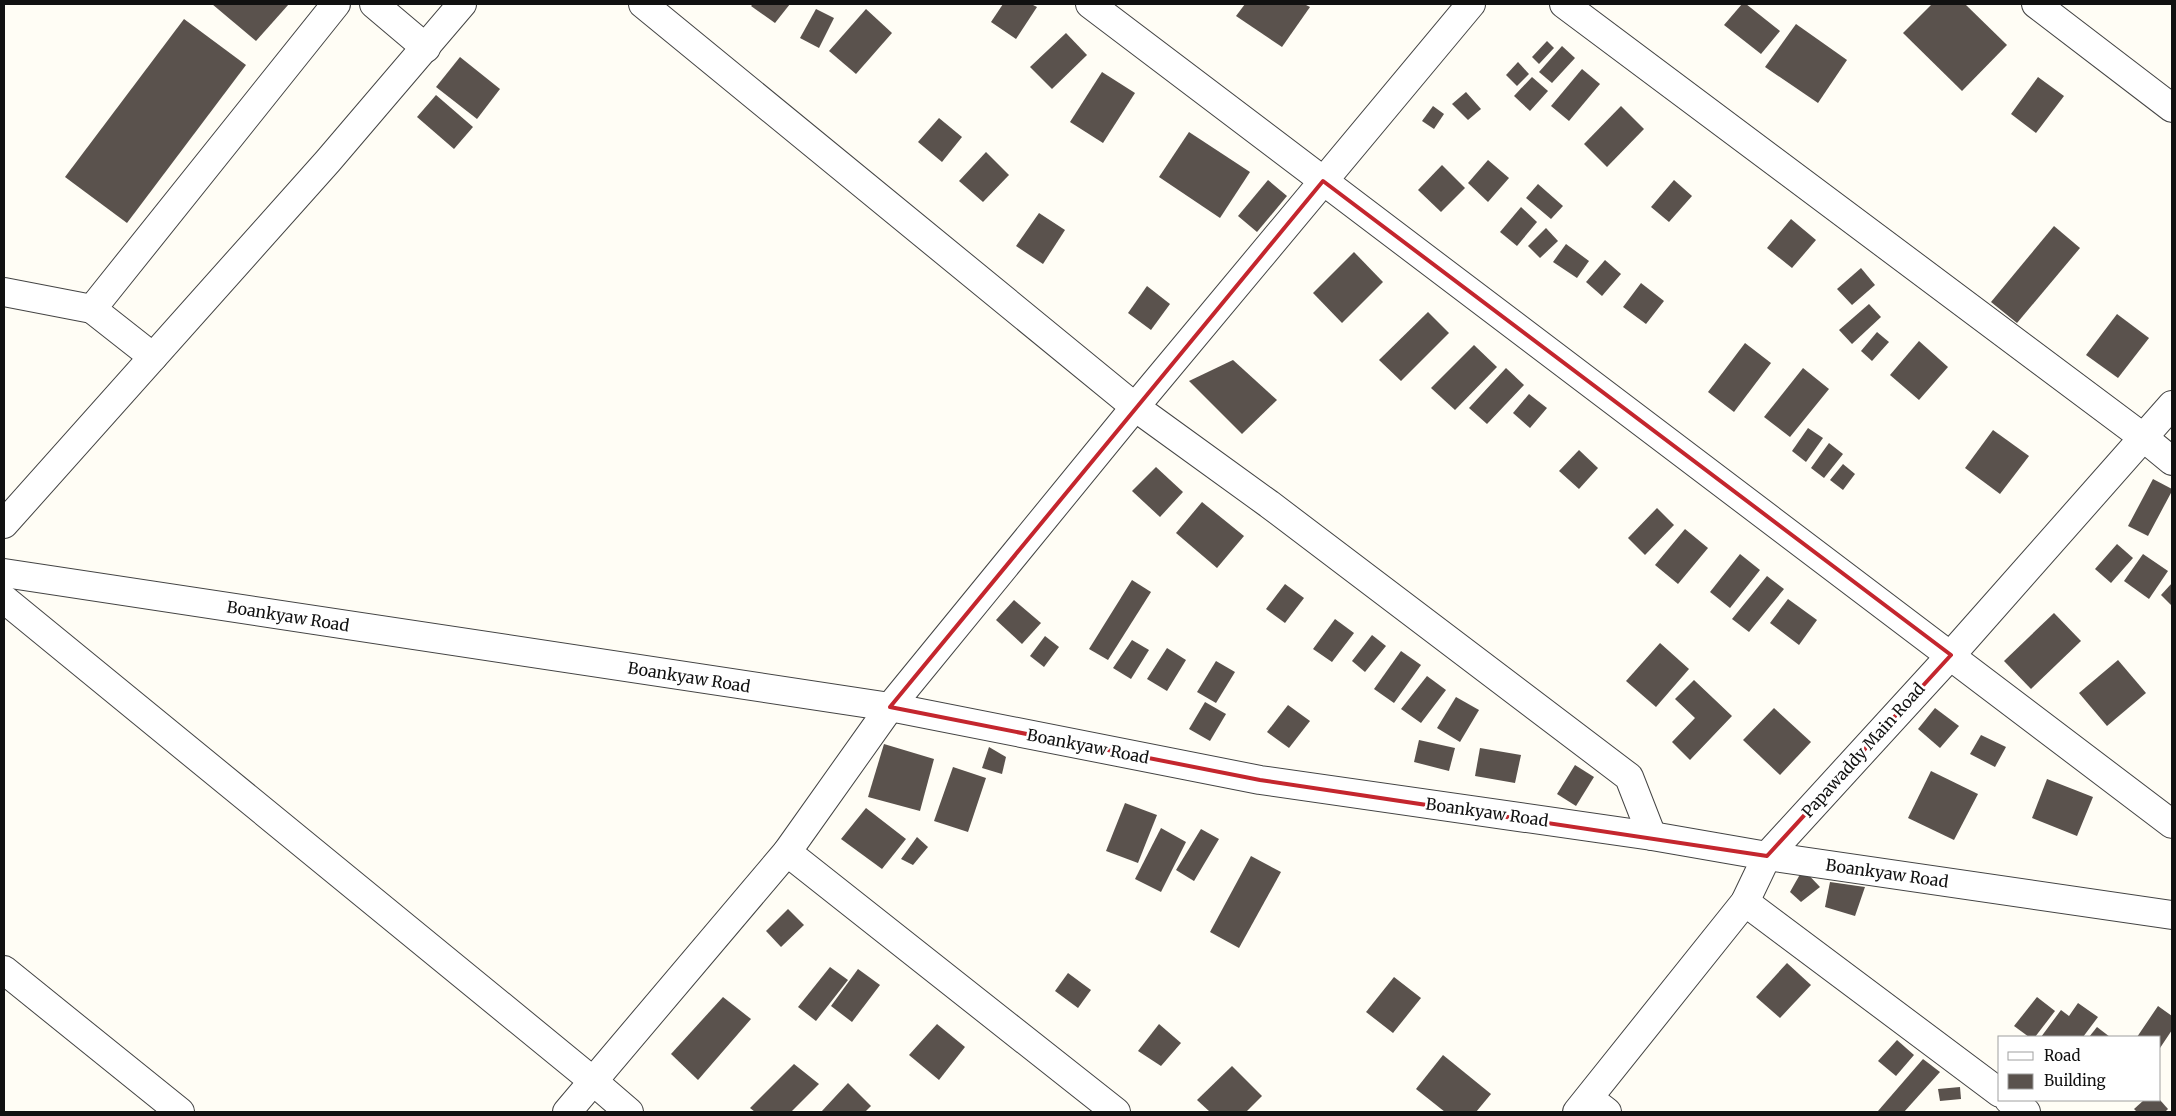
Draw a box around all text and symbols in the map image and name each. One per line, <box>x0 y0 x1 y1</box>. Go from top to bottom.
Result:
street label: Boankyaw Road <box>225 596 351 636</box>
street label: Boankyaw Road <box>626 657 752 697</box>
street label: Papawaddy Main Road <box>1797 678 1929 821</box>
street label: Boankyaw Road <box>1025 724 1151 768</box>
street label: Boankyaw Road <box>1424 793 1550 831</box>
street label: Boankyaw Road <box>1824 854 1950 892</box>
legend <box>1998 1036 2161 1101</box>
text: Road <box>2044 1046 2080 1065</box>
text: Building <box>2044 1071 2106 1090</box>

